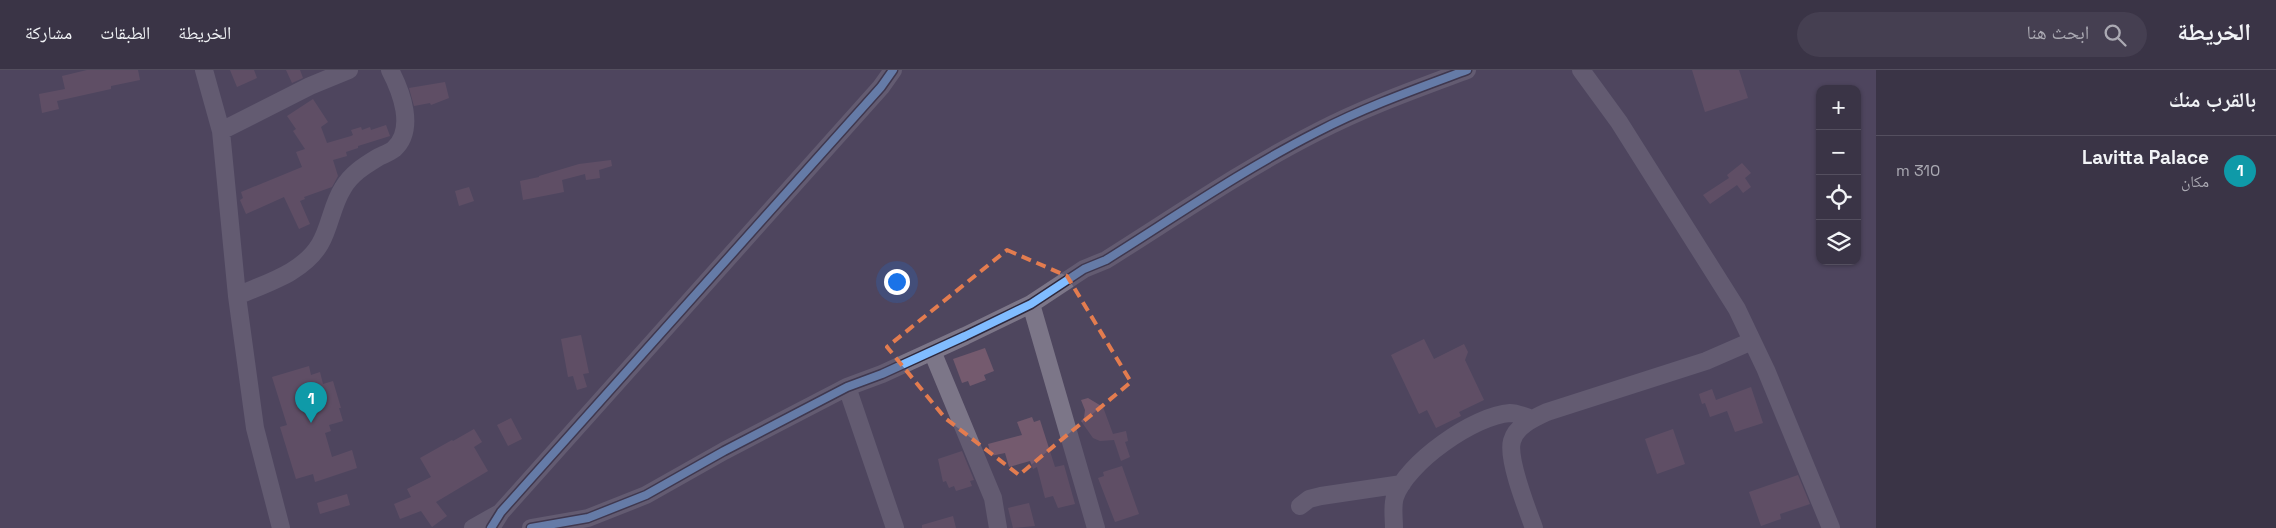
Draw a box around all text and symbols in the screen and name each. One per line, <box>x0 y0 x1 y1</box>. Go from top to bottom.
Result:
search box <box>1797 12 2147 57</box>
text: الخريطة <box>2177 16 2251 47</box>
text: ابحث هنا <box>2027 20 2089 45</box>
text: مشاركة <box>25 21 72 44</box>
text: الطبقات <box>100 21 150 44</box>
text: الخريطة <box>178 21 231 44</box>
icon: search <box>2101 21 2129 49</box>
map controls <box>1816 85 1861 265</box>
button: + <box>1816 85 1861 130</box>
text: بالقرب منك <box>2169 86 2256 113</box>
button: − <box>1816 130 1861 175</box>
text: Lavitta Palace <box>2082 145 2209 170</box>
text: 310 m <box>1896 160 1940 181</box>
text: 1 <box>2236 160 2244 181</box>
text: مكان <box>2181 171 2209 192</box>
button: locate <box>1816 175 1861 220</box>
button: layers <box>1816 220 1861 265</box>
your location <box>884 269 910 295</box>
pin: 1 <box>295 382 327 423</box>

